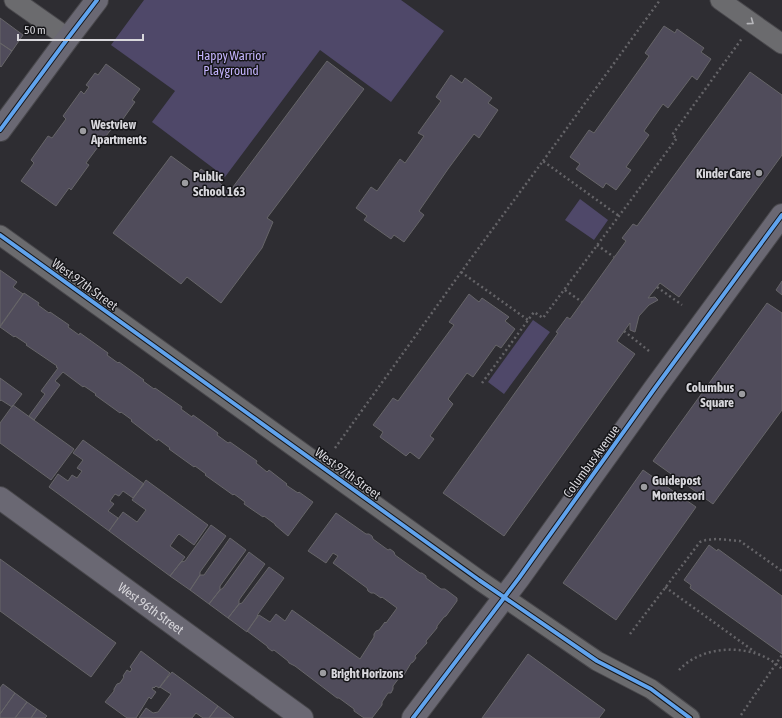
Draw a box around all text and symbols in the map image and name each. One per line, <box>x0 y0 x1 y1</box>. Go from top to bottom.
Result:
scale bar <box>18 16 143 42</box>
one-way arrow <box>747 17 754 25</box>
text: 50 m <box>24 23 46 37</box>
park label: Happy Warrior Playground <box>197 48 265 78</box>
place label: Westview Apartments <box>90 117 147 147</box>
marker: Westview Apartments <box>78 126 88 136</box>
place label: Kinder Care <box>696 166 751 181</box>
marker: Kinder Care <box>754 168 764 178</box>
place label: Public School 163 <box>193 169 245 199</box>
marker: Public School 163 <box>180 178 190 188</box>
street label: West 97th Street <box>49 256 121 313</box>
place label: Columbus Square <box>686 380 734 410</box>
marker: Columbus Square <box>737 389 747 399</box>
street label: Columbus Avenue <box>560 422 623 500</box>
street label: West 97th Street <box>312 445 384 502</box>
place label: Guidepost Montessori <box>652 473 705 503</box>
marker: Guidepost Montessori <box>639 482 649 492</box>
street label: West 96th Street <box>115 580 187 638</box>
place label: Bright Horizons <box>331 666 404 681</box>
marker: Bright Horizons <box>318 668 328 678</box>

